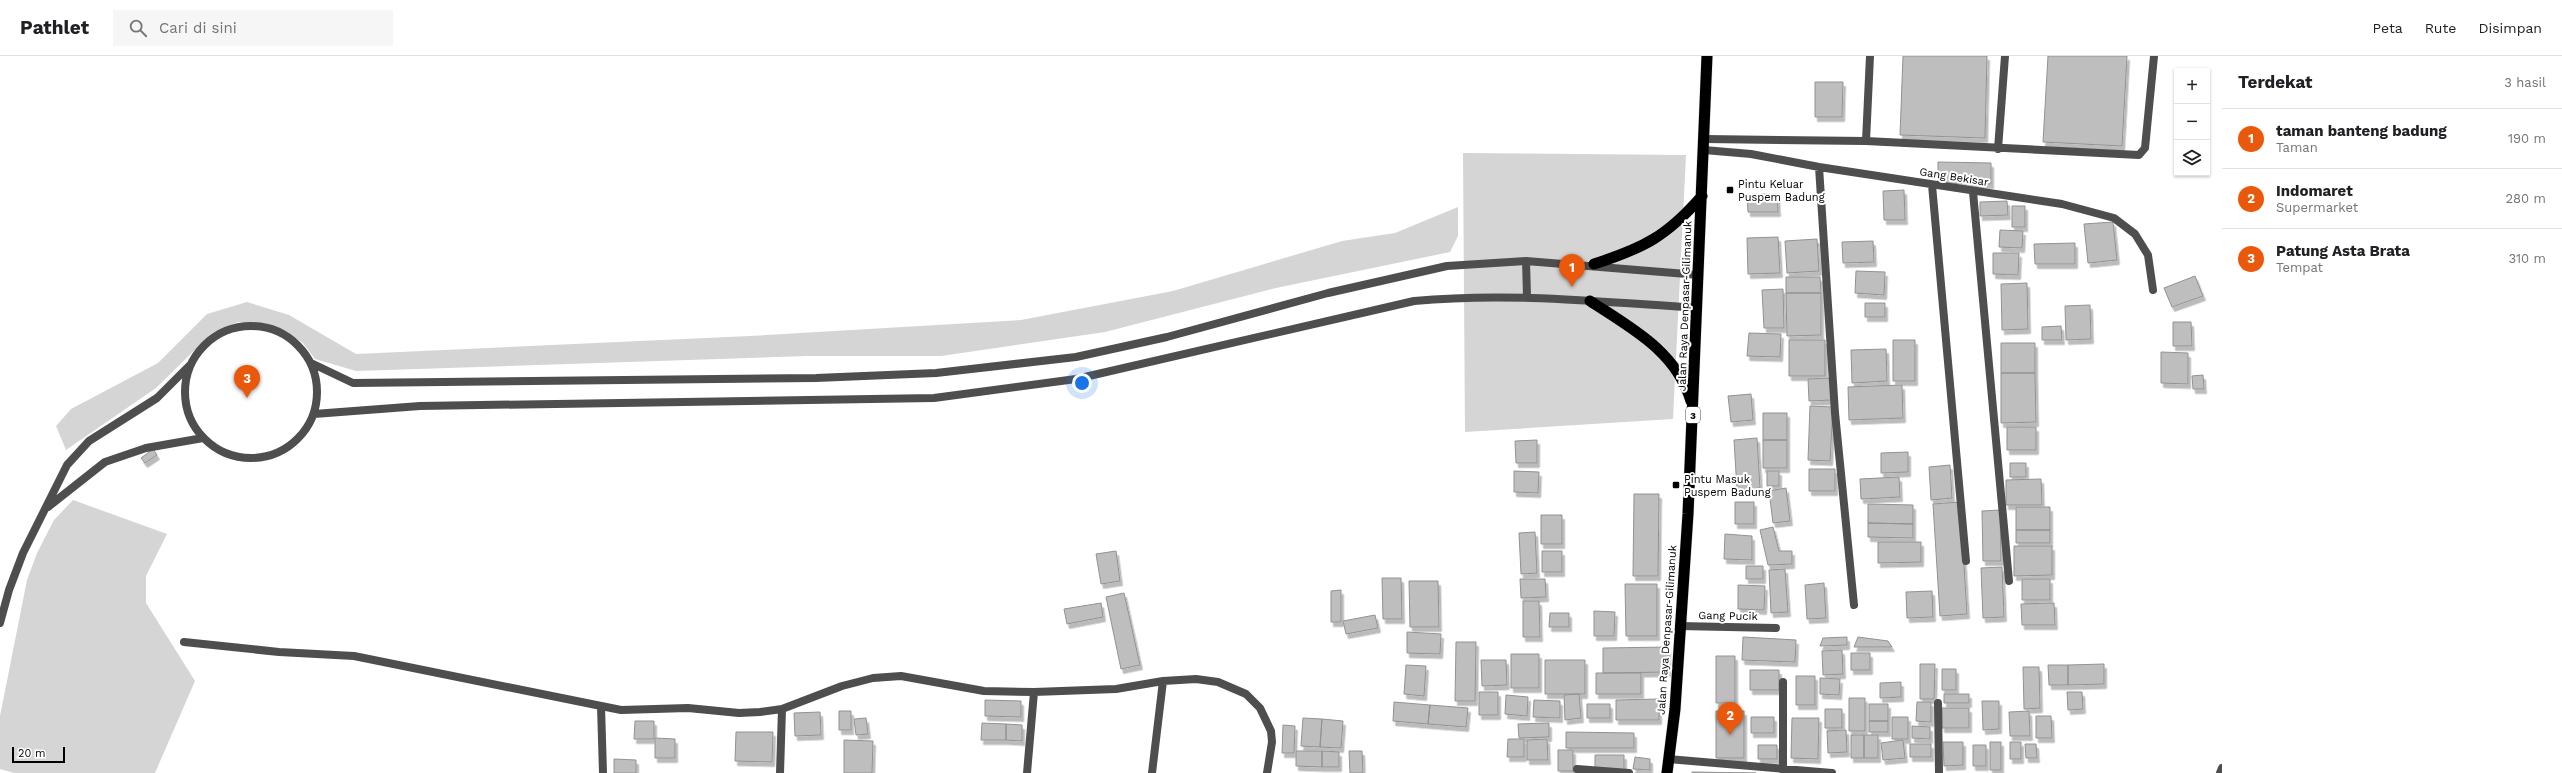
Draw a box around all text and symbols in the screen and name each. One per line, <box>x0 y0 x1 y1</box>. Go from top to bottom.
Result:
search box <box>113 10 393 46</box>
text: Pathlet <box>20 16 89 39</box>
icon: search <box>127 17 149 39</box>
text: Cari di sini <box>159 19 237 37</box>
text: Peta <box>2373 20 2403 36</box>
text: Rute <box>2425 20 2456 36</box>
text: Disimpan <box>2478 20 2542 36</box>
map controls <box>2174 68 2210 176</box>
button: + <box>2174 68 2210 104</box>
text: Terdekat <box>2238 72 2313 92</box>
text: 3 hasil <box>2504 75 2546 90</box>
button: − <box>2174 104 2210 140</box>
text: taman banteng badung <box>2276 122 2447 140</box>
text: 1 <box>2248 131 2254 146</box>
text: 190 m <box>2508 131 2546 146</box>
button: layers <box>2174 140 2210 176</box>
text: Taman <box>2276 140 2318 155</box>
street label: Gang Bekisar <box>1919 165 1990 189</box>
place label: Pintu Keluar Puspem Badung <box>1738 178 1825 204</box>
text: Indomaret <box>2276 182 2353 200</box>
marker: Pintu Keluar Puspem Badung <box>1725 185 1735 195</box>
text: 2 <box>2247 191 2255 206</box>
text: 280 m <box>2506 191 2546 206</box>
text: Supermarket <box>2276 200 2358 215</box>
street label: Jalan Raya Denpasar-Gilimanuk <box>1676 221 1694 391</box>
text: Patung Asta Brata <box>2276 242 2410 260</box>
text: 3 <box>2247 251 2255 266</box>
text: 310 m <box>2508 251 2546 266</box>
pin: 1 <box>1559 254 1585 287</box>
text: Tempat <box>2276 260 2323 275</box>
pin: 3 <box>234 365 260 398</box>
your location <box>1072 373 1092 393</box>
road number: 3 <box>1686 407 1700 423</box>
place label: Pintu Masuk Puspem Badung <box>1684 473 1771 499</box>
marker: Pintu Masuk Puspem Badung <box>1671 480 1681 490</box>
street label: Jalan Raya Denpasar-Gilimanuk <box>1655 545 1679 715</box>
street label: Gang Pucik <box>1698 609 1758 623</box>
pin: 2 <box>1717 702 1743 735</box>
scale bar <box>12 745 65 764</box>
text: 20 m <box>18 747 46 760</box>

